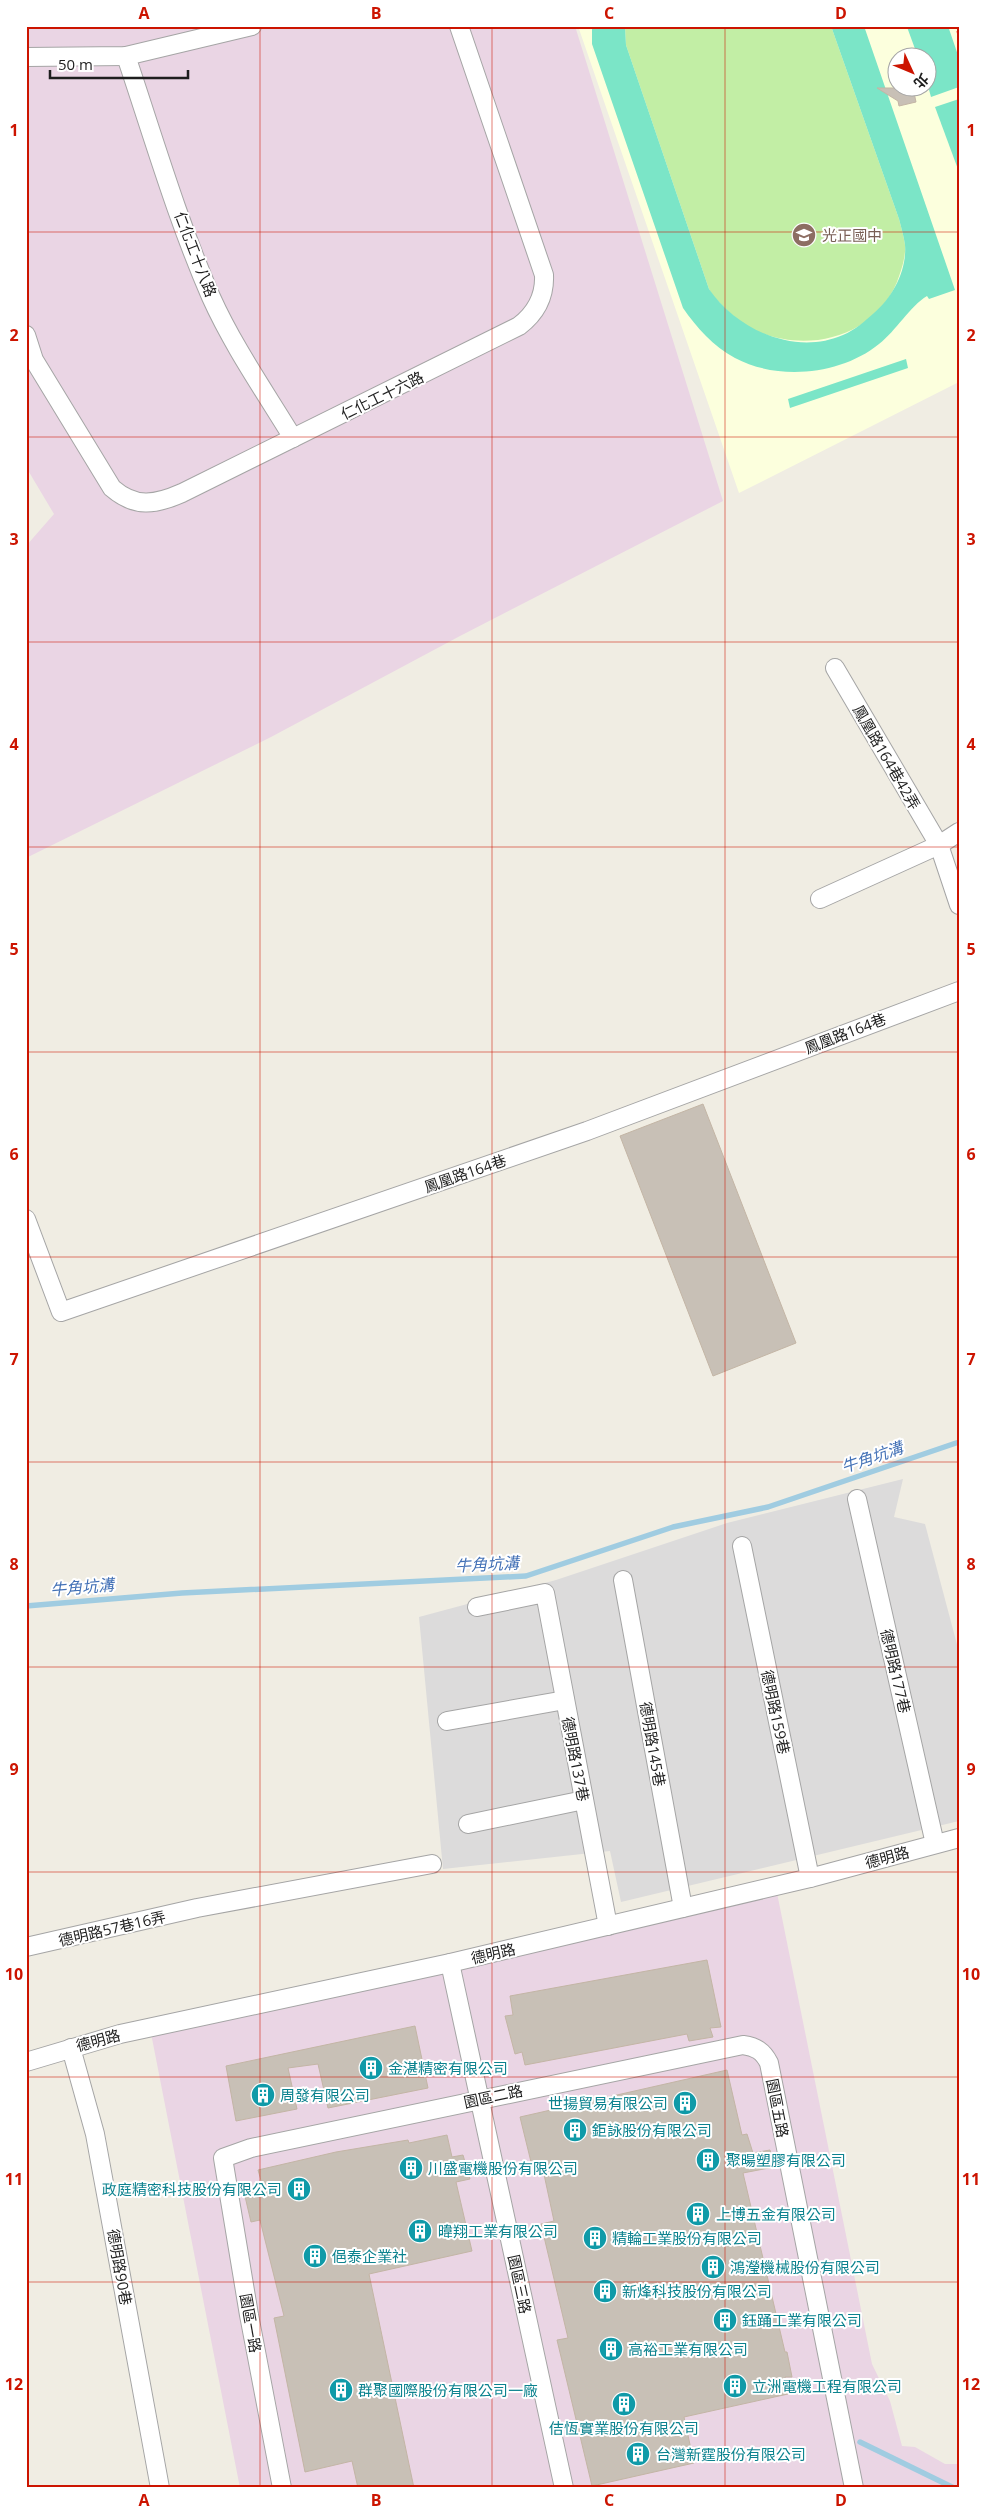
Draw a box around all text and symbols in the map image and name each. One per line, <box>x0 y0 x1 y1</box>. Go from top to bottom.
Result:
text: A <box>138 2 150 24</box>
text: B <box>371 2 381 24</box>
text: C <box>604 2 614 24</box>
text: D <box>835 2 847 24</box>
scale bar <box>50 48 188 80</box>
north arrow <box>888 48 938 98</box>
text: 50 m <box>58 54 93 74</box>
text: 北 <box>910 70 933 93</box>
text: 1 <box>9 119 19 141</box>
text: 1 <box>966 119 976 141</box>
street label: 仁化工十八路 <box>171 208 221 300</box>
school or university icon: 光正國中 <box>791 222 817 248</box>
place label: 光正國中 <box>822 225 882 245</box>
text: 2 <box>9 324 19 346</box>
text: 2 <box>966 324 976 346</box>
street label: 仁化工十六路 <box>337 366 427 424</box>
text: 3 <box>9 528 19 550</box>
text: 3 <box>966 528 976 550</box>
street label: 鳳凰路164巷42弄 <box>849 701 925 813</box>
text: 4 <box>9 733 19 755</box>
text: 4 <box>966 733 976 755</box>
text: 5 <box>9 938 19 960</box>
text: 5 <box>966 938 976 960</box>
street label: 鳳凰路164巷 <box>801 1008 889 1058</box>
text: 6 <box>9 1143 19 1165</box>
text: 6 <box>966 1143 976 1165</box>
street label: 鳳凰路164巷 <box>421 1150 509 1196</box>
text: 7 <box>9 1348 19 1370</box>
text: 7 <box>966 1348 976 1370</box>
water label: 牛角坑溝 <box>838 1436 908 1478</box>
water label: 牛角坑溝 <box>454 1551 522 1577</box>
text: 8 <box>9 1553 19 1575</box>
text: 8 <box>966 1553 976 1575</box>
water label: 牛角坑溝 <box>49 1573 117 1601</box>
street label: 德明路177巷 <box>877 1627 915 1715</box>
street label: 德明路159巷 <box>757 1668 795 1756</box>
street label: 德明路145巷 <box>636 1700 670 1788</box>
street label: 德明路137巷 <box>558 1715 594 1803</box>
text: 9 <box>9 1758 19 1780</box>
text: 9 <box>966 1758 976 1780</box>
street label: 德明路 <box>863 1842 911 1872</box>
street label: 德明路57巷16弄 <box>56 1906 168 1950</box>
street label: 德明路 <box>469 1938 517 1968</box>
text: 10 <box>5 1963 23 1985</box>
text: 10 <box>962 1963 980 1985</box>
street label: 德明路 <box>74 2025 122 2055</box>
building icon: 金湛精密有限公司 <box>358 2055 384 2081</box>
place label: 金湛精密有限公司 <box>388 2058 508 2078</box>
street label: 園區五路 <box>762 2077 794 2139</box>
street label: 園區二路 <box>462 2080 524 2112</box>
building icon: 周發有限公司 <box>250 2082 276 2108</box>
place label: 周發有限公司 <box>280 2085 370 2105</box>
building icon: 世揚貿易有限公司 <box>672 2090 698 2116</box>
place label: 世揚貿易有限公司 <box>548 2093 668 2113</box>
building icon: 鉅詠股份有限公司 <box>562 2117 588 2143</box>
place label: 鉅詠股份有限公司 <box>592 2120 712 2140</box>
building icon: 聚暘塑膠有限公司 <box>695 2147 721 2173</box>
place label: 聚暘塑膠有限公司 <box>726 2150 846 2170</box>
building icon: 川盛電機股份有限公司 <box>398 2155 424 2181</box>
place label: 川盛電機股份有限公司 <box>428 2158 578 2178</box>
text: 11 <box>5 2168 23 2190</box>
text: 11 <box>962 2168 980 2190</box>
building icon: 政庭精密科技股份有限公司 <box>286 2176 312 2202</box>
place label: 政庭精密科技股份有限公司 <box>102 2179 282 2199</box>
building icon: 上博五金有限公司 <box>685 2201 711 2227</box>
place label: 上博五金有限公司 <box>716 2204 836 2224</box>
building icon: 暐翔工業有限公司 <box>407 2218 433 2244</box>
place label: 暐翔工業有限公司 <box>438 2221 558 2241</box>
building icon: 精輪工業股份有限公司 <box>582 2225 608 2251</box>
street label: 德明路90巷 <box>103 2227 137 2307</box>
place label: 精輪工業股份有限公司 <box>612 2228 762 2248</box>
building icon: 俋泰企業社 <box>302 2243 328 2269</box>
place label: 俋泰企業社 <box>332 2246 407 2266</box>
street label: 園區三路 <box>504 2253 536 2315</box>
building icon: 鴻瀅機械股份有限公司 <box>700 2254 726 2280</box>
place label: 鴻瀅機械股份有限公司 <box>730 2257 880 2277</box>
building icon: 新烽科技股份有限公司 <box>592 2278 618 2304</box>
place label: 新烽科技股份有限公司 <box>622 2281 772 2301</box>
street label: 園區一路 <box>236 2292 266 2354</box>
building icon: 鈺踊工業有限公司 <box>712 2307 738 2333</box>
place label: 鈺踊工業有限公司 <box>742 2310 862 2330</box>
building icon: 高裕工業有限公司 <box>598 2336 624 2362</box>
place label: 高裕工業有限公司 <box>628 2339 748 2359</box>
text: 12 <box>5 2373 23 2395</box>
building icon: 立洲電機工程有限公司 <box>722 2373 748 2399</box>
text: 12 <box>962 2373 980 2395</box>
place label: 立洲電機工程有限公司 <box>752 2376 902 2396</box>
building icon: 群聚國際股份有限公司一廠 <box>328 2377 354 2403</box>
place label: 群聚國際股份有限公司一廠 <box>358 2380 538 2400</box>
building icon: 佶恆實業股份有限公司 <box>611 2391 637 2417</box>
place label: 佶恆實業股份有限公司 <box>549 2418 699 2438</box>
building icon: 台灣新霆股份有限公司 <box>625 2441 651 2467</box>
place label: 台灣新霆股份有限公司 <box>656 2444 806 2464</box>
text: A <box>138 2489 150 2511</box>
text: B <box>371 2489 381 2511</box>
text: C <box>604 2489 614 2511</box>
text: D <box>835 2489 847 2511</box>

